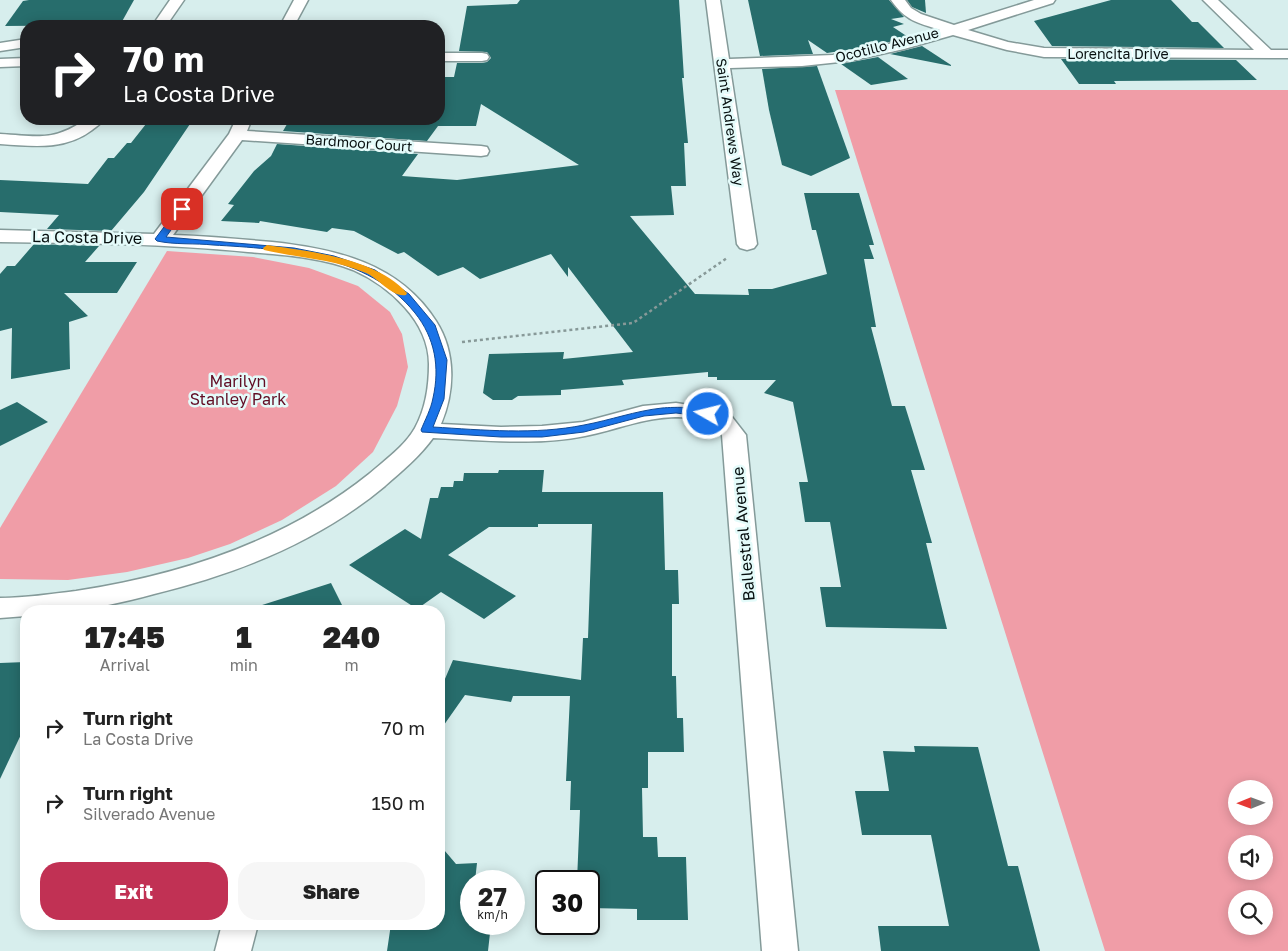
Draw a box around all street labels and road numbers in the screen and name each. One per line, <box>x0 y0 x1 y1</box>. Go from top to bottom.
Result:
street label: Ocotillo Avenue <box>833 23 940 66</box>
street label: Lorencita Drive <box>1067 45 1169 62</box>
street label: Saint Andrews Way <box>713 57 748 187</box>
street label: Bardmoor Court <box>305 130 413 155</box>
street label: La Costa Drive <box>32 226 142 248</box>
street label: Ballestral Avenue <box>727 466 759 602</box>

